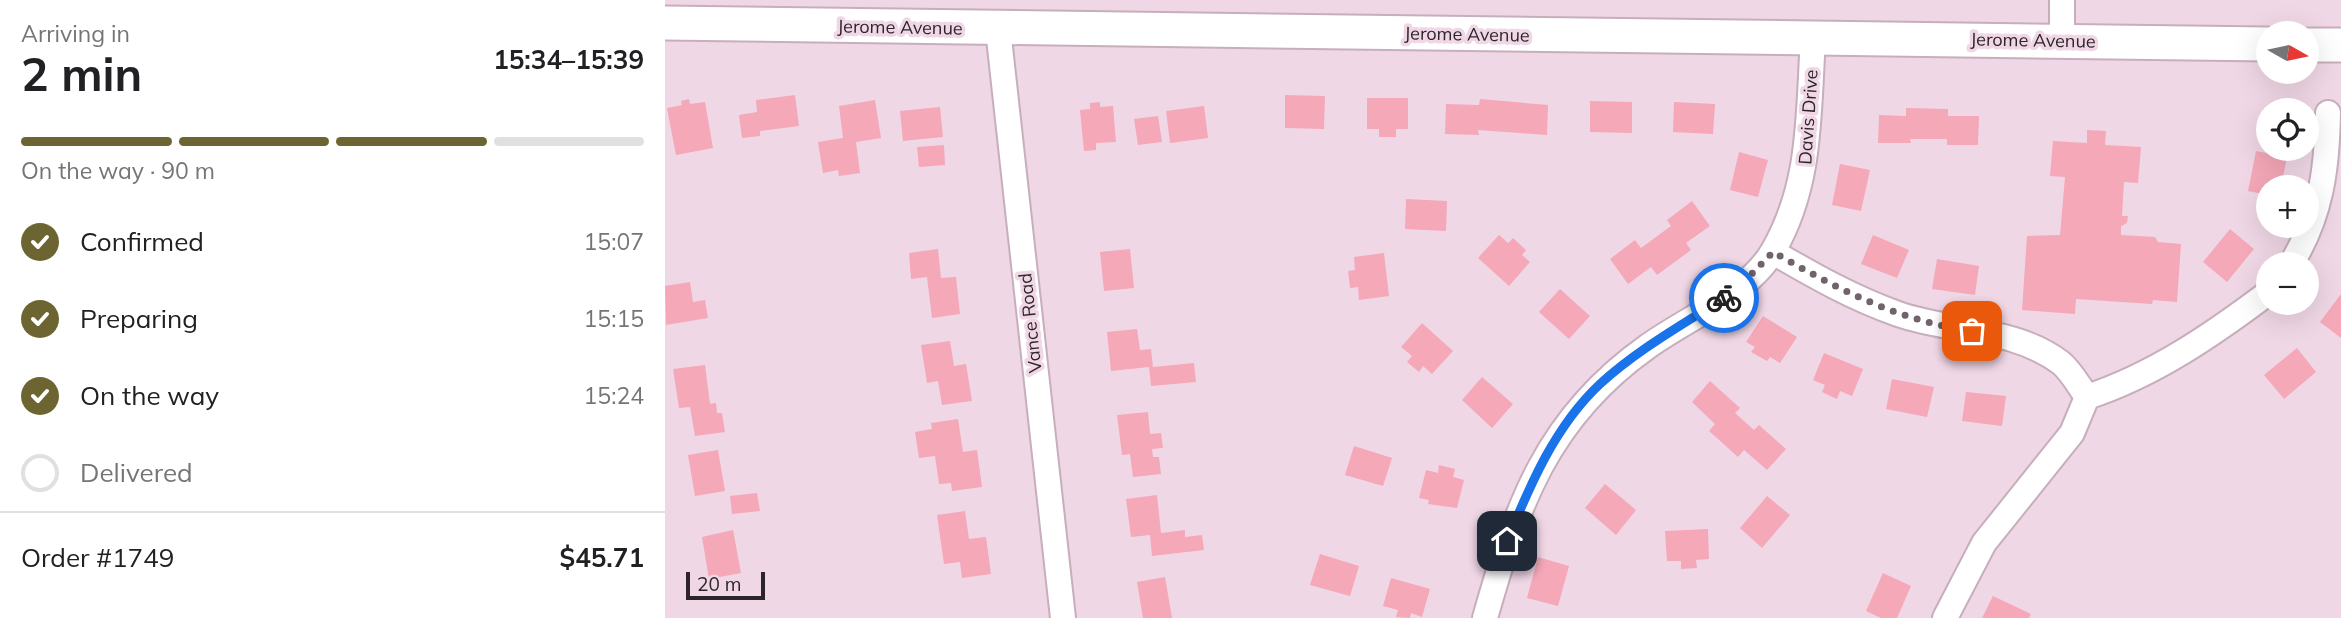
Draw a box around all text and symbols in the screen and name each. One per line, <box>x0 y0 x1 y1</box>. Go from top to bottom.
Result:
street label: Jerome Avenue <box>837 14 963 40</box>
text: Arriving in <box>21 19 130 48</box>
street label: Jerome Avenue <box>1404 21 1530 47</box>
north arrow <box>2256 21 2319 84</box>
map controls <box>2256 21 2319 315</box>
street label: Jerome Avenue <box>1970 27 2096 53</box>
text: 15:34–15:39 <box>493 43 644 76</box>
text: 2 min <box>21 45 142 103</box>
street label: Davis Drive <box>1793 69 1823 165</box>
button: locate <box>2256 98 2319 161</box>
text: On the way · 90 m <box>21 156 215 185</box>
button: + <box>2256 175 2319 238</box>
icon: check <box>21 223 59 261</box>
text: Confirmed <box>80 225 204 258</box>
text: 15:07 <box>584 227 644 256</box>
button: − <box>2256 252 2319 315</box>
courier <box>1689 263 1759 333</box>
street label: Vance Road <box>1013 272 1047 374</box>
icon: bike <box>1705 279 1743 317</box>
icon: check <box>21 300 59 338</box>
pin <box>1942 301 2002 361</box>
text: Preparing <box>80 302 198 335</box>
text: 15:15 <box>584 304 644 333</box>
icon: bag <box>1953 312 1991 350</box>
icon: check <box>21 377 59 415</box>
text: On the way <box>80 379 219 412</box>
text: 15:24 <box>584 381 644 410</box>
text: Delivered <box>80 456 193 489</box>
pin <box>1477 511 1537 571</box>
icon: home <box>1488 522 1526 560</box>
text: Order #1749 <box>21 541 174 574</box>
text: $45.71 <box>560 541 644 574</box>
scale bar <box>686 569 765 601</box>
text: 20 m <box>697 572 741 596</box>

